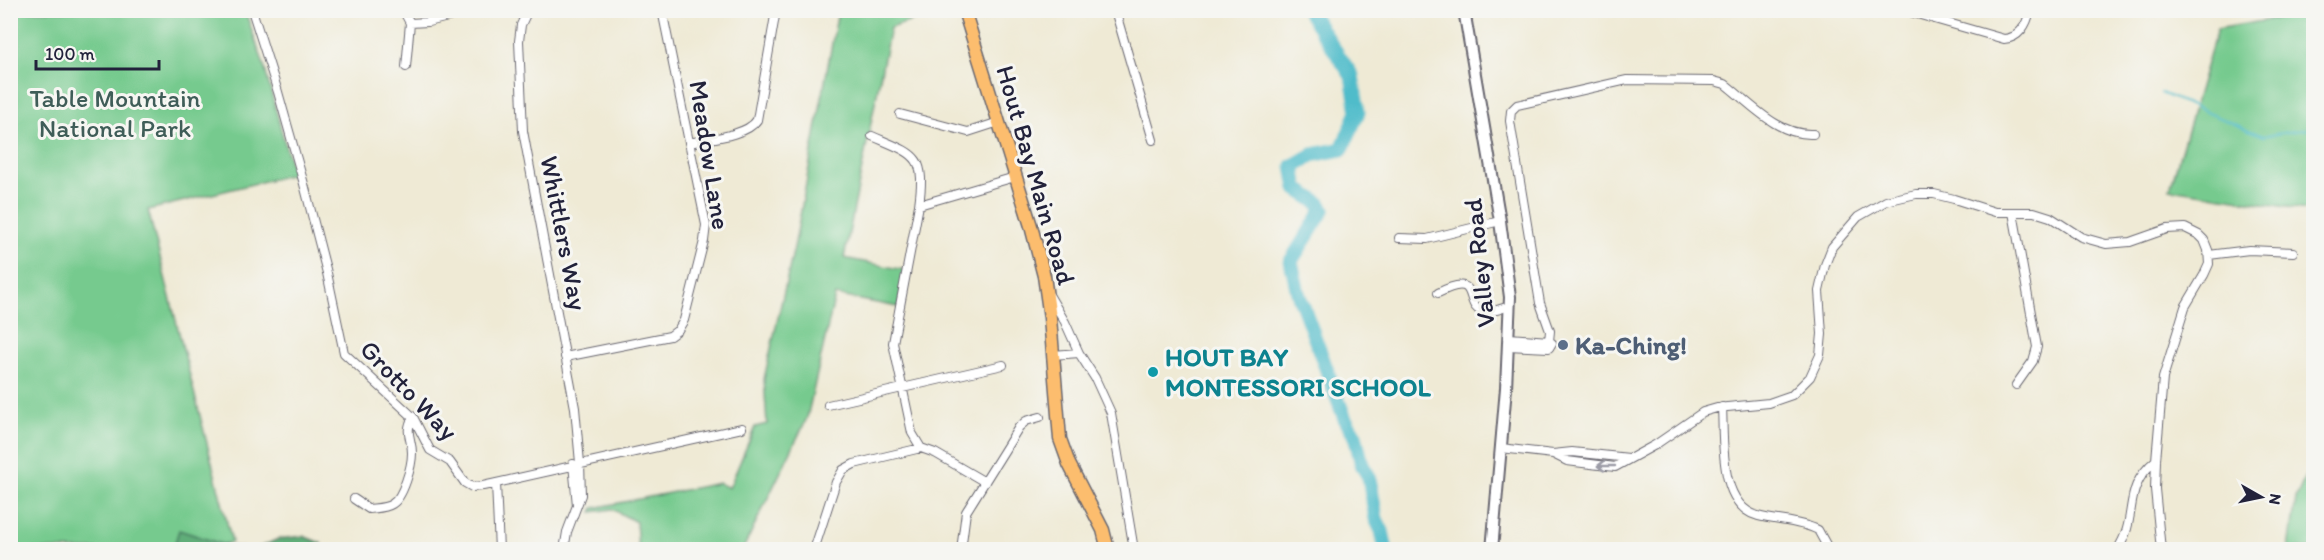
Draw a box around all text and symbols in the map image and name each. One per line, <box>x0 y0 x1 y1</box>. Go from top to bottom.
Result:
scale bar <box>36 33 159 71</box>
text: 100 m <box>45 43 95 65</box>
street label: Hout Bay Main Road <box>989 61 1083 289</box>
street label: Meadow Lane <box>682 78 738 232</box>
park label: Table Mountain National Park <box>30 82 201 144</box>
street label: Whittlers Way <box>533 153 595 313</box>
street label: Valley Road <box>1456 196 1502 329</box>
place label: Ka-Ching! <box>1575 329 1687 361</box>
street label: Grotto Way <box>353 333 465 447</box>
marker: Ka-Ching! <box>1556 338 1570 352</box>
place label: HOUT BAY MONTESSORI SCHOOL <box>1165 341 1431 403</box>
marker: HOUT BAY MONTESSORI SCHOOL <box>1146 365 1160 379</box>
one-way arrow <box>1597 460 1617 472</box>
north arrow <box>2231 467 2291 527</box>
text: N <box>2265 492 2286 506</box>

